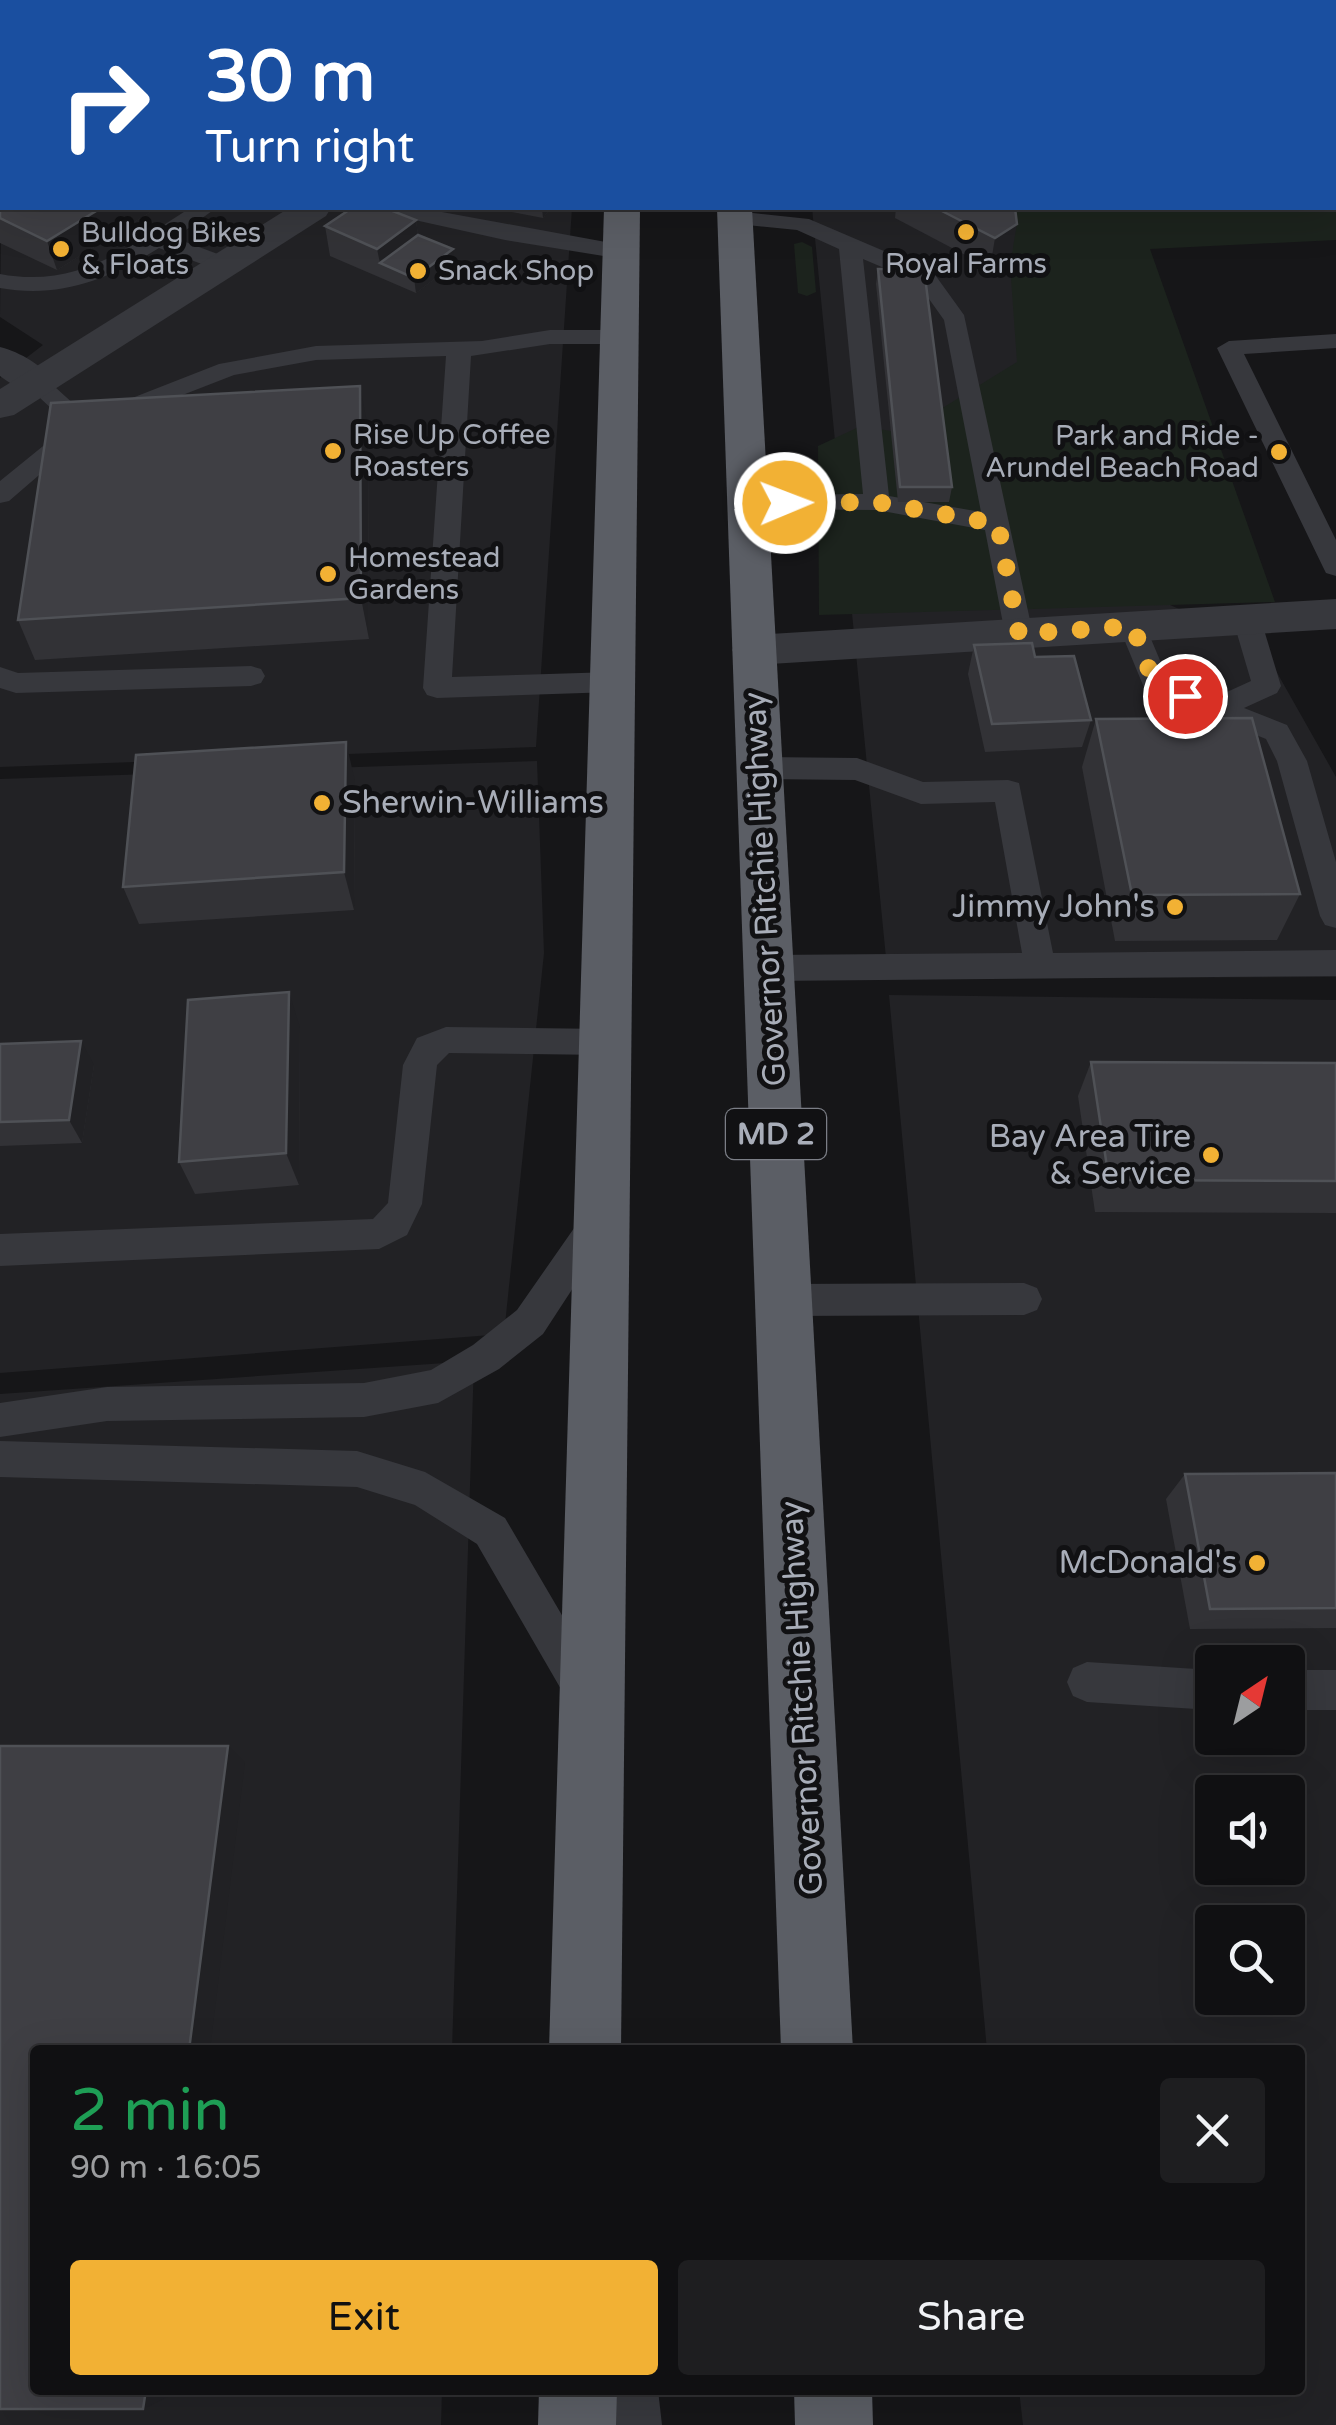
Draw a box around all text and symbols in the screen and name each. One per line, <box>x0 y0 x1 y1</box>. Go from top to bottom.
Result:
text: 30 m <box>205 36 375 120</box>
icon: right <box>40 40 170 170</box>
text: Turn right <box>205 121 414 175</box>
place label: Bulldog Bikes & Floats <box>81 216 261 282</box>
marker: Royal Farms <box>955 221 977 243</box>
marker: Bulldog Bikes & Floats <box>50 238 72 260</box>
place label: Royal Farms <box>885 247 1047 281</box>
place label: Snack Shop <box>438 254 594 288</box>
marker: Snack Shop <box>407 260 429 282</box>
place label: Rise Up Coffee Roasters <box>353 418 551 484</box>
place label: Park and Ride - Arundel Beach Road <box>985 419 1259 485</box>
marker: Rise Up Coffee Roasters <box>322 440 344 462</box>
marker: Park and Ride - Arundel Beach Road <box>1268 441 1290 463</box>
position arrow <box>733 451 837 555</box>
place label: Homestead Gardens <box>348 541 500 607</box>
marker: Homestead Gardens <box>317 563 339 585</box>
pin <box>1143 654 1228 739</box>
icon: arrive <box>1158 669 1213 724</box>
street label: Governor Ritchie Highway <box>736 691 794 1087</box>
place label: Sherwin-Williams <box>342 784 604 822</box>
marker: Sherwin-Williams <box>311 792 333 814</box>
place label: Jimmy John's <box>952 888 1155 926</box>
marker: Jimmy John's <box>1164 896 1186 918</box>
road number: MD 2 <box>726 1109 826 1159</box>
place label: Bay Area Tire & Service <box>989 1118 1191 1193</box>
marker: Bay Area Tire & Service <box>1200 1144 1222 1166</box>
street label: Governor Ritchie Highway <box>773 1500 831 1896</box>
place label: McDonald's <box>1059 1544 1237 1582</box>
marker: McDonald's <box>1246 1552 1268 1574</box>
north arrow <box>1195 1645 1305 1755</box>
map controls <box>1195 1645 1305 2015</box>
button: sound <box>1195 1775 1305 1885</box>
button: search <box>1195 1905 1305 2015</box>
text: 2 min <box>70 2075 230 2147</box>
button: close <box>1160 2078 1265 2183</box>
text: 90 m · 16:05 <box>70 2149 262 2187</box>
button: Exit <box>70 2260 658 2375</box>
button: Share <box>678 2260 1265 2375</box>

